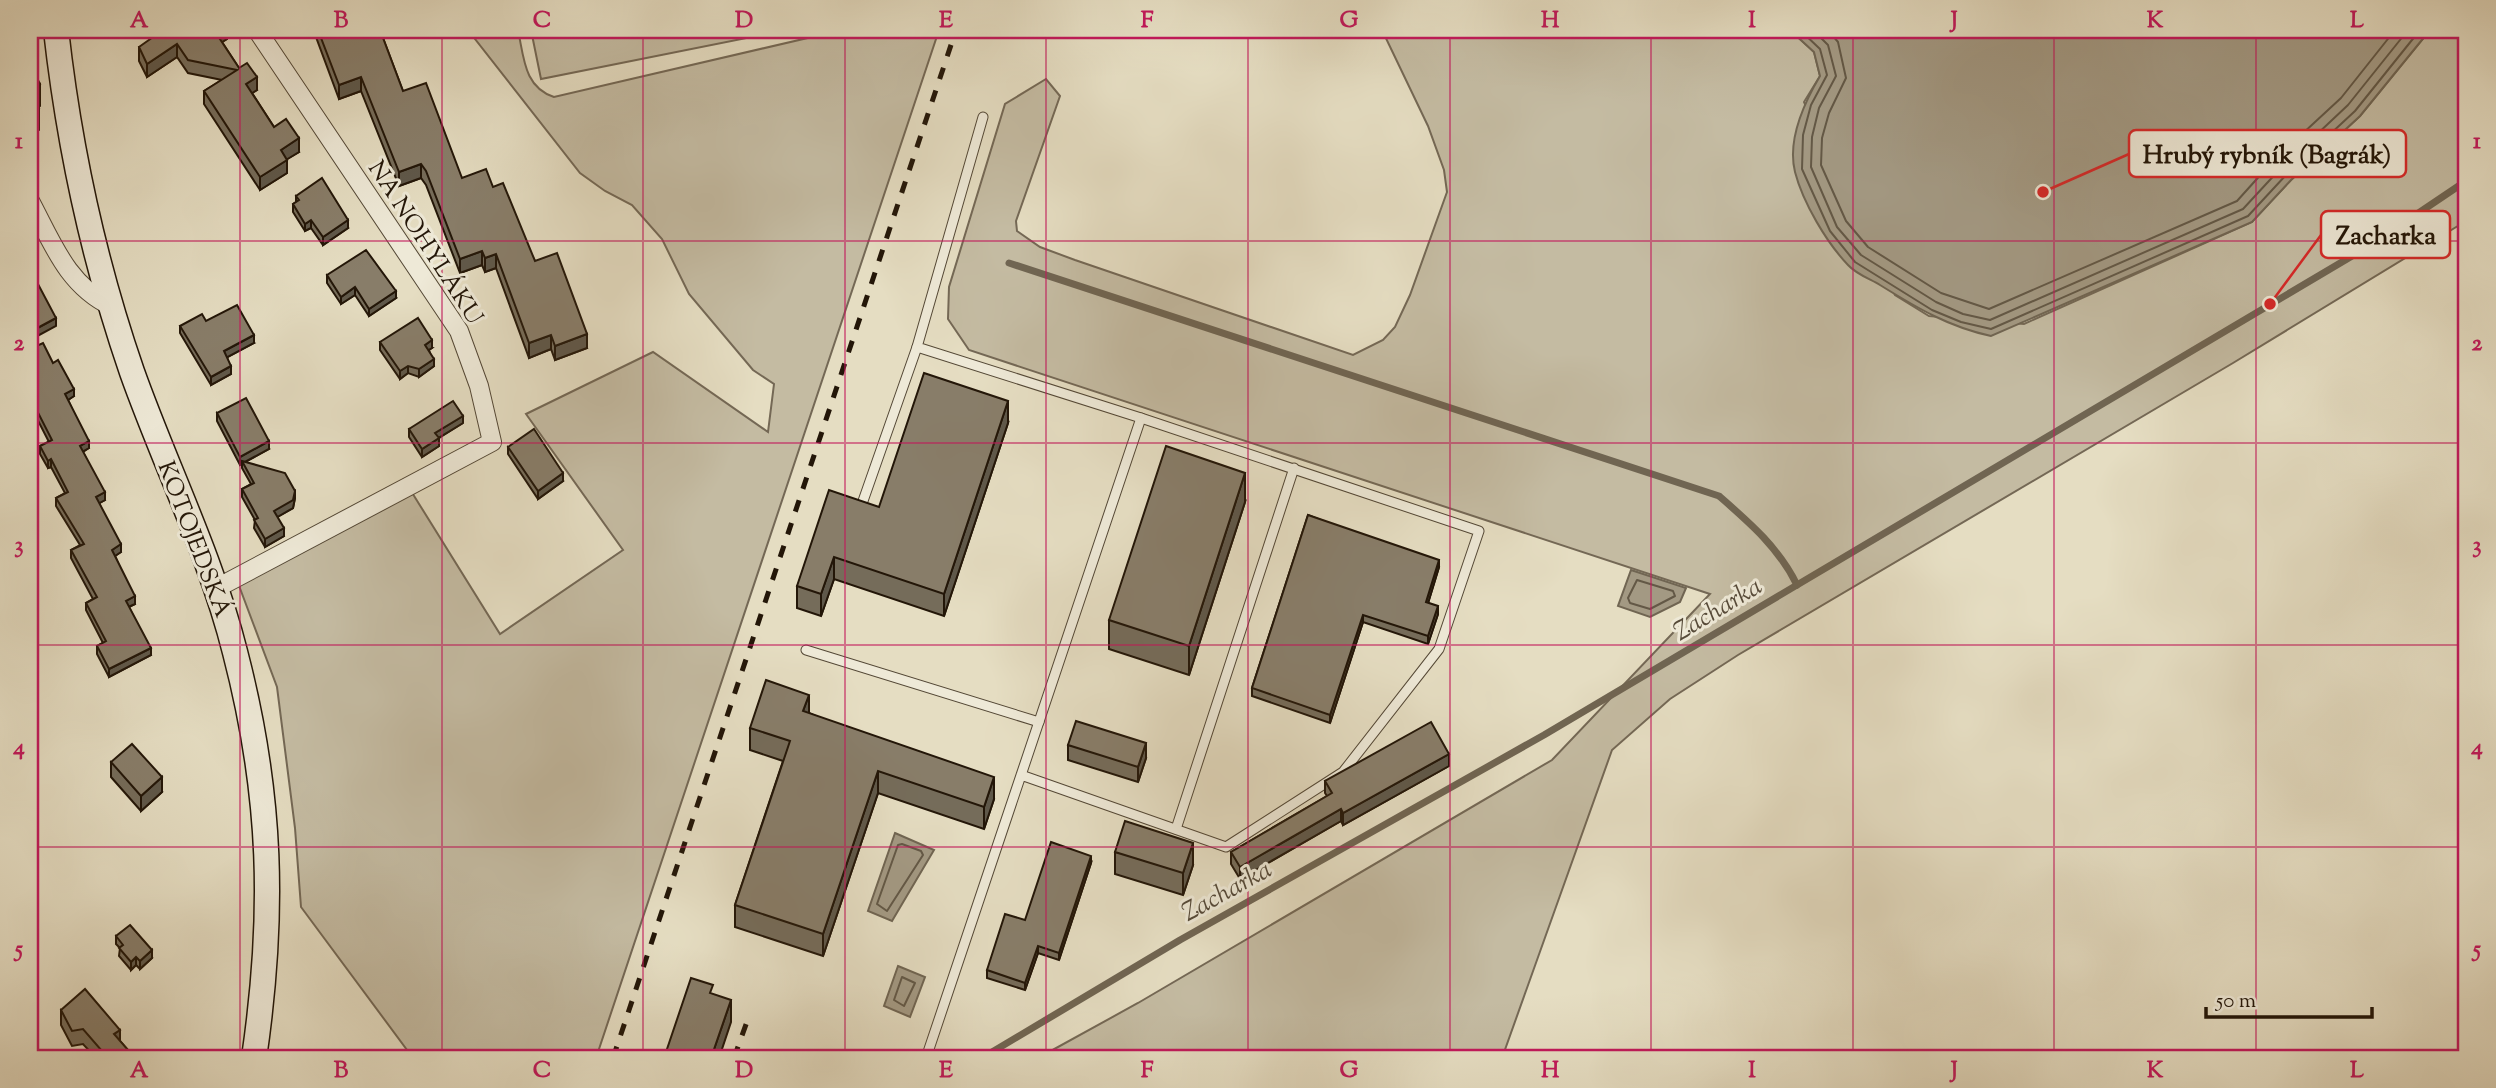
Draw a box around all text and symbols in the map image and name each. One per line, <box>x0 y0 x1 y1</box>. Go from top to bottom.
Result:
text: A <box>130 5 149 38</box>
text: B <box>334 5 349 38</box>
text: C <box>533 5 551 38</box>
text: D <box>735 5 753 38</box>
text: E <box>939 5 953 38</box>
text: F <box>1141 5 1154 38</box>
text: G <box>1340 5 1359 38</box>
text: H <box>1541 5 1560 38</box>
text: I <box>1748 5 1756 38</box>
text: J <box>1949 5 1958 38</box>
text: K <box>2147 5 2164 38</box>
text: L <box>2350 5 2364 38</box>
text: 1 <box>15 126 23 159</box>
text: 1 <box>2473 126 2481 159</box>
callout: Hrubý rybník (Bagrák) <box>2129 130 2406 177</box>
text: Hrubý rybník (Bagrák) <box>2143 138 2391 175</box>
street label: NA NOHYLÁKU <box>358 154 490 332</box>
callout: Zacharka <box>2321 211 2450 258</box>
text: Zacharka <box>2336 219 2436 256</box>
text: 2 <box>14 328 25 361</box>
text: 2 <box>2472 328 2483 361</box>
street label: KOTOJEDSKÁ <box>148 457 239 623</box>
text: 3 <box>14 530 24 563</box>
text: 3 <box>2472 530 2482 563</box>
water label: Zacharka <box>1667 569 1770 651</box>
text: 4 <box>12 732 25 765</box>
text: 4 <box>2470 732 2483 765</box>
water label: Zacharka <box>1175 852 1279 932</box>
text: 5 <box>13 934 23 967</box>
text: 5 <box>2471 934 2481 967</box>
scale bar <box>2206 976 2372 1020</box>
text: 50 m <box>2215 987 2256 1017</box>
text: A <box>130 1055 149 1088</box>
text: B <box>334 1055 349 1088</box>
text: C <box>533 1055 551 1088</box>
text: D <box>735 1055 753 1088</box>
text: E <box>939 1055 953 1088</box>
text: F <box>1141 1055 1154 1088</box>
text: G <box>1340 1055 1359 1088</box>
text: H <box>1541 1055 1560 1088</box>
text: I <box>1748 1055 1756 1088</box>
text: J <box>1949 1055 1958 1088</box>
text: K <box>2147 1055 2164 1088</box>
text: L <box>2350 1055 2364 1088</box>

